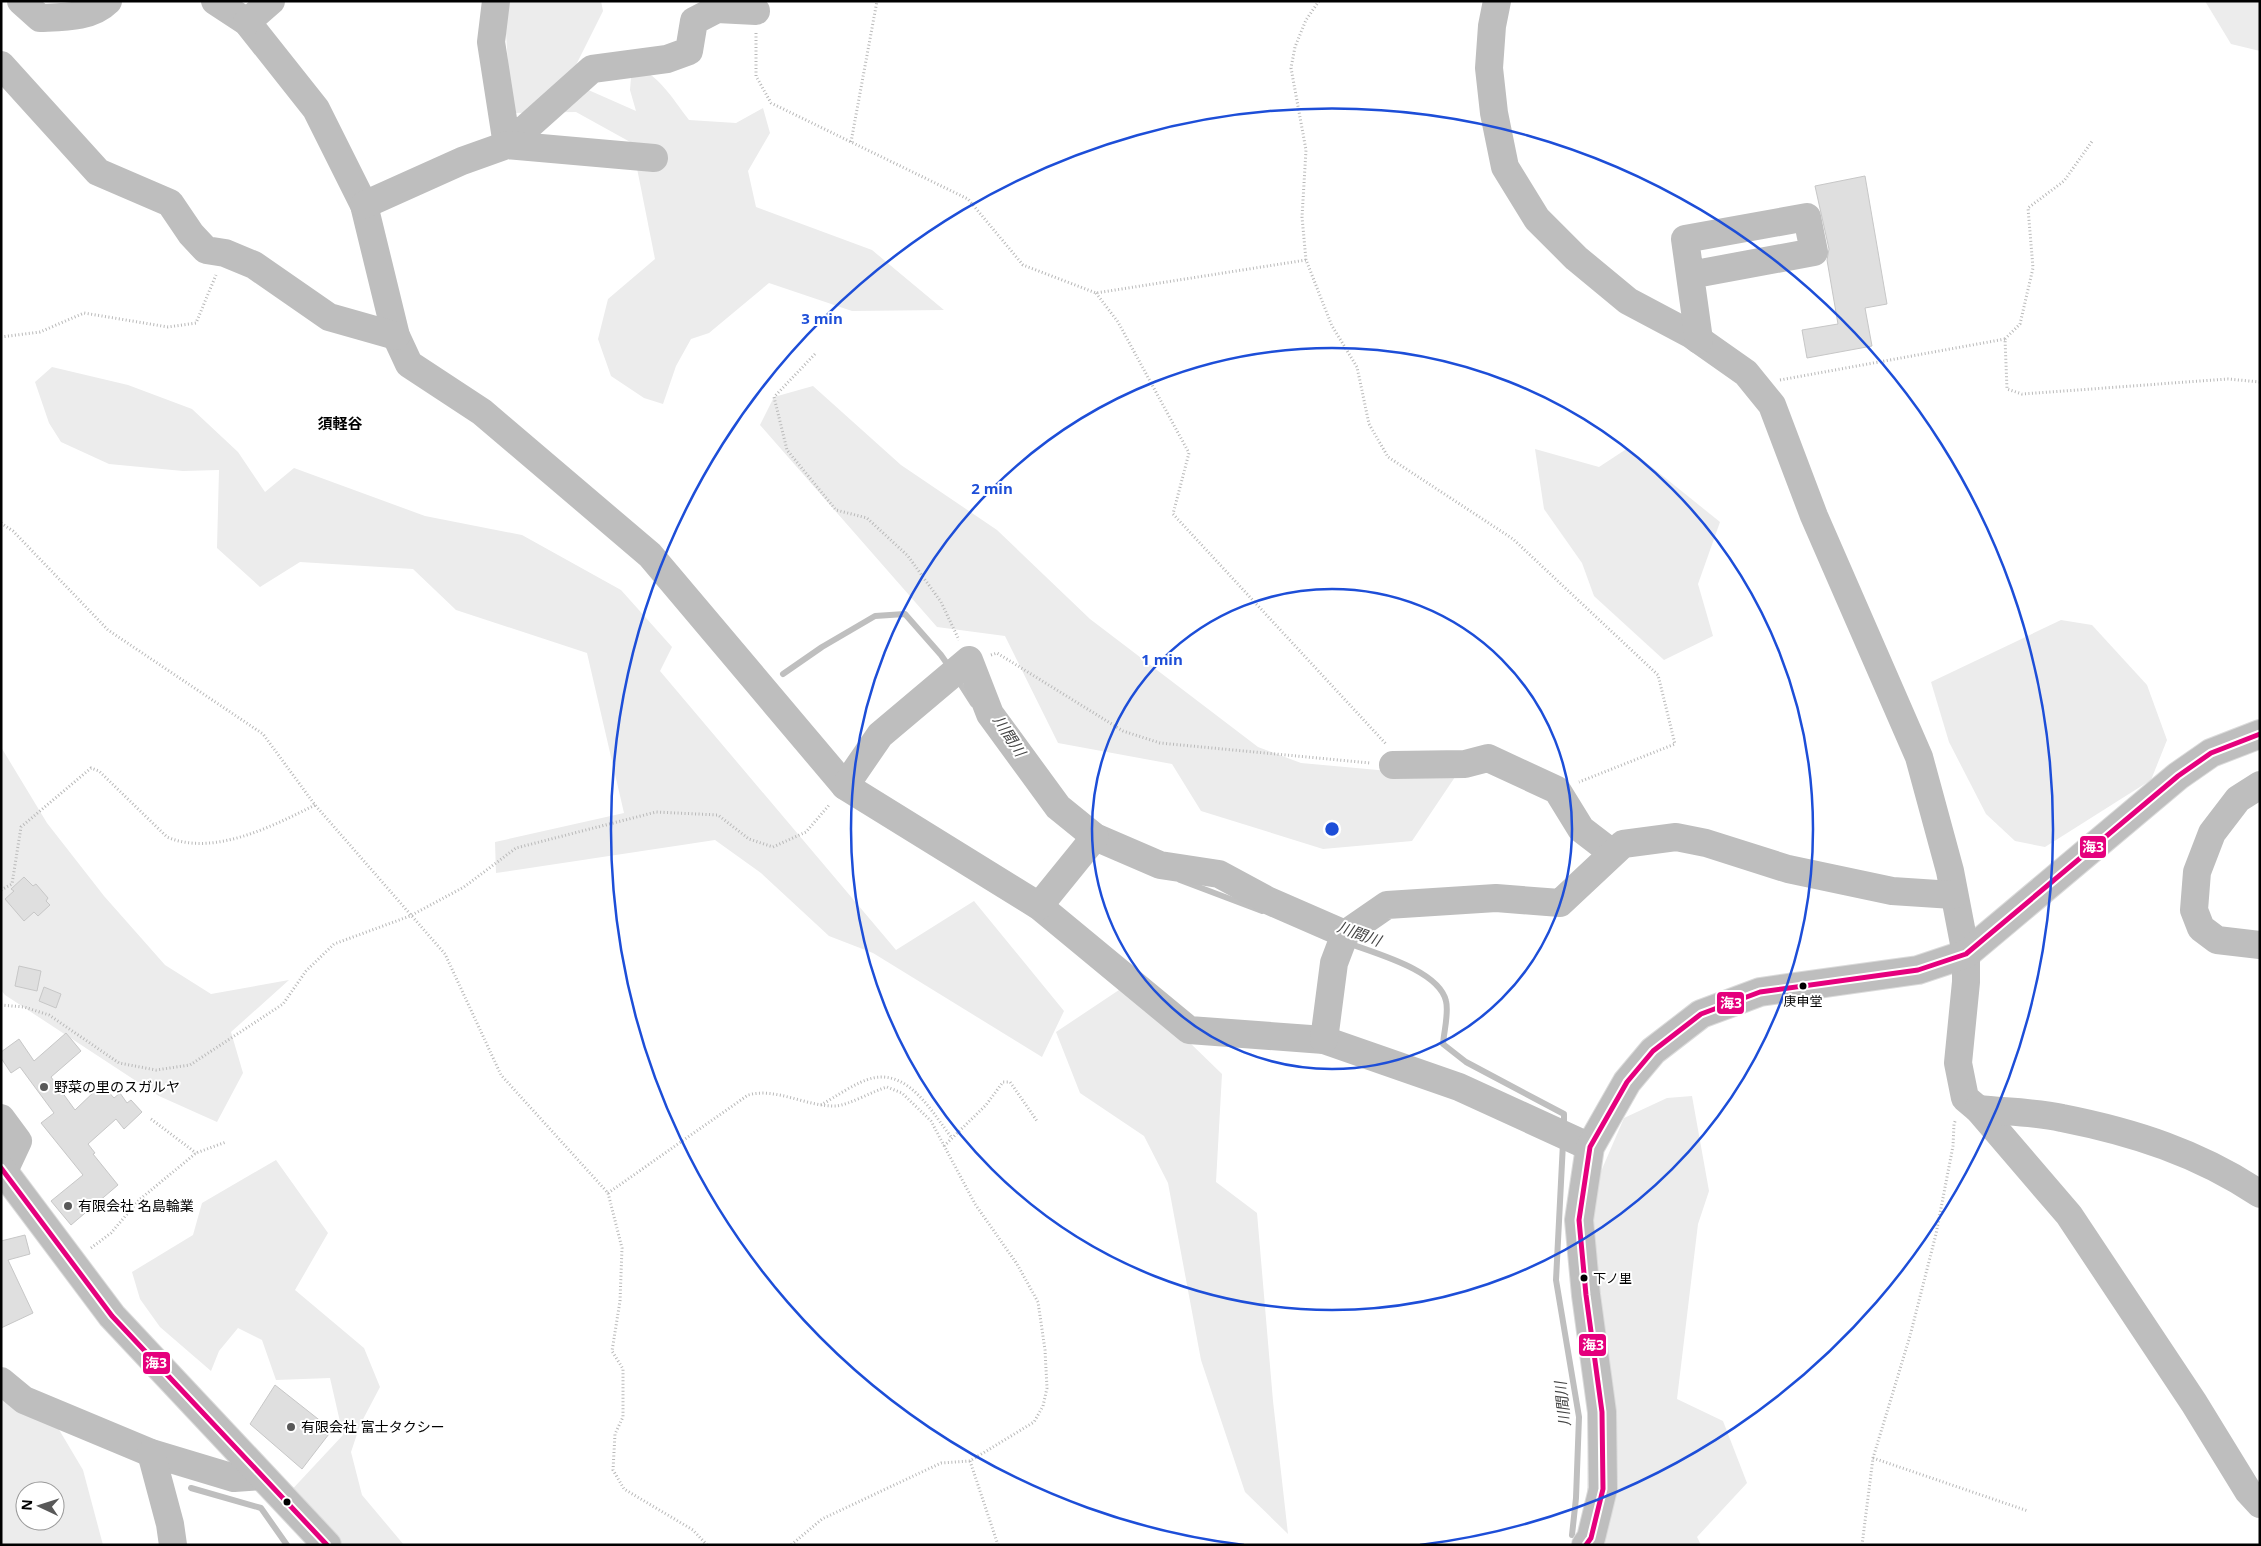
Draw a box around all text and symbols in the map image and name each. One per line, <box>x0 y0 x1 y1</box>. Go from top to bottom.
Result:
text: 3 min <box>801 308 843 328</box>
district label: 須軽谷 <box>317 413 363 433</box>
text: 2 min <box>971 478 1013 498</box>
text: 1 min <box>1141 649 1183 669</box>
water label: 川間川 <box>989 711 1032 761</box>
centre of rings <box>1323 820 1341 838</box>
line badge: 海3 <box>2079 835 2107 859</box>
text: 海3 <box>2082 837 2104 856</box>
water label: 川間川 <box>1335 916 1386 951</box>
marker: 庚申堂 <box>1798 981 1808 991</box>
line badge: 海3 <box>1716 991 1745 1015</box>
place label: 庚申堂 <box>1783 992 1823 1010</box>
text: 海3 <box>1720 993 1742 1012</box>
place label: 野菜の里のスガルヤ <box>54 1077 180 1096</box>
marker: 野菜の里のスガルヤ <box>38 1081 50 1093</box>
place label: 有限会社 名島輪業 <box>78 1196 194 1215</box>
marker: 有限会社 名島輪業 <box>62 1200 74 1212</box>
place label: 下ノ里 <box>1593 1269 1632 1287</box>
marker: 下ノ里 <box>1579 1273 1589 1283</box>
line badge: 海3 <box>1578 1333 1607 1357</box>
text: 海3 <box>1582 1335 1604 1354</box>
line badge: 海3 <box>142 1351 171 1375</box>
text: 海3 <box>145 1353 167 1372</box>
water label: 川間川 <box>1550 1379 1574 1428</box>
place label: 有限会社 富士タクシー <box>301 1417 445 1436</box>
marker: 有限会社 富士タクシー <box>285 1421 297 1433</box>
north arrow <box>15 1481 65 1531</box>
unlabelled marker <box>282 1497 292 1507</box>
text: N <box>17 1499 36 1511</box>

